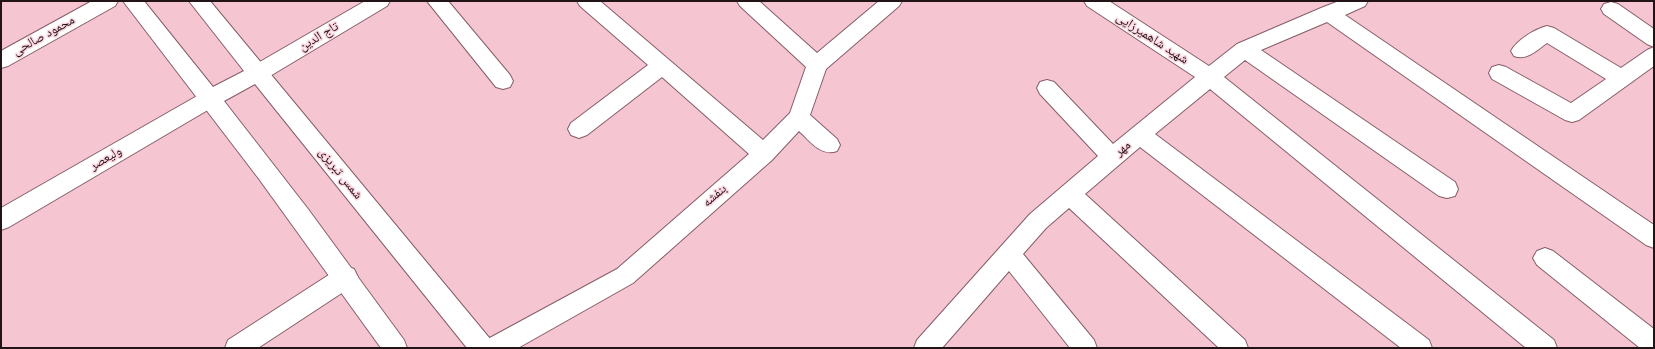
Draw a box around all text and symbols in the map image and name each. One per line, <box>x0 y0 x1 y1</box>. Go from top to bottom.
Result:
street label: شهید شاهمیرزایی <box>1113 10 1191 68</box>
street label: محمود صالحی <box>10 13 78 59</box>
street label: تاج الدین <box>296 19 342 55</box>
street label: مهر <box>1112 138 1134 160</box>
street label: ولیعصر <box>87 144 125 174</box>
street label: شمس تبریزی <box>315 145 365 203</box>
street label: بنفشه <box>700 181 730 211</box>

